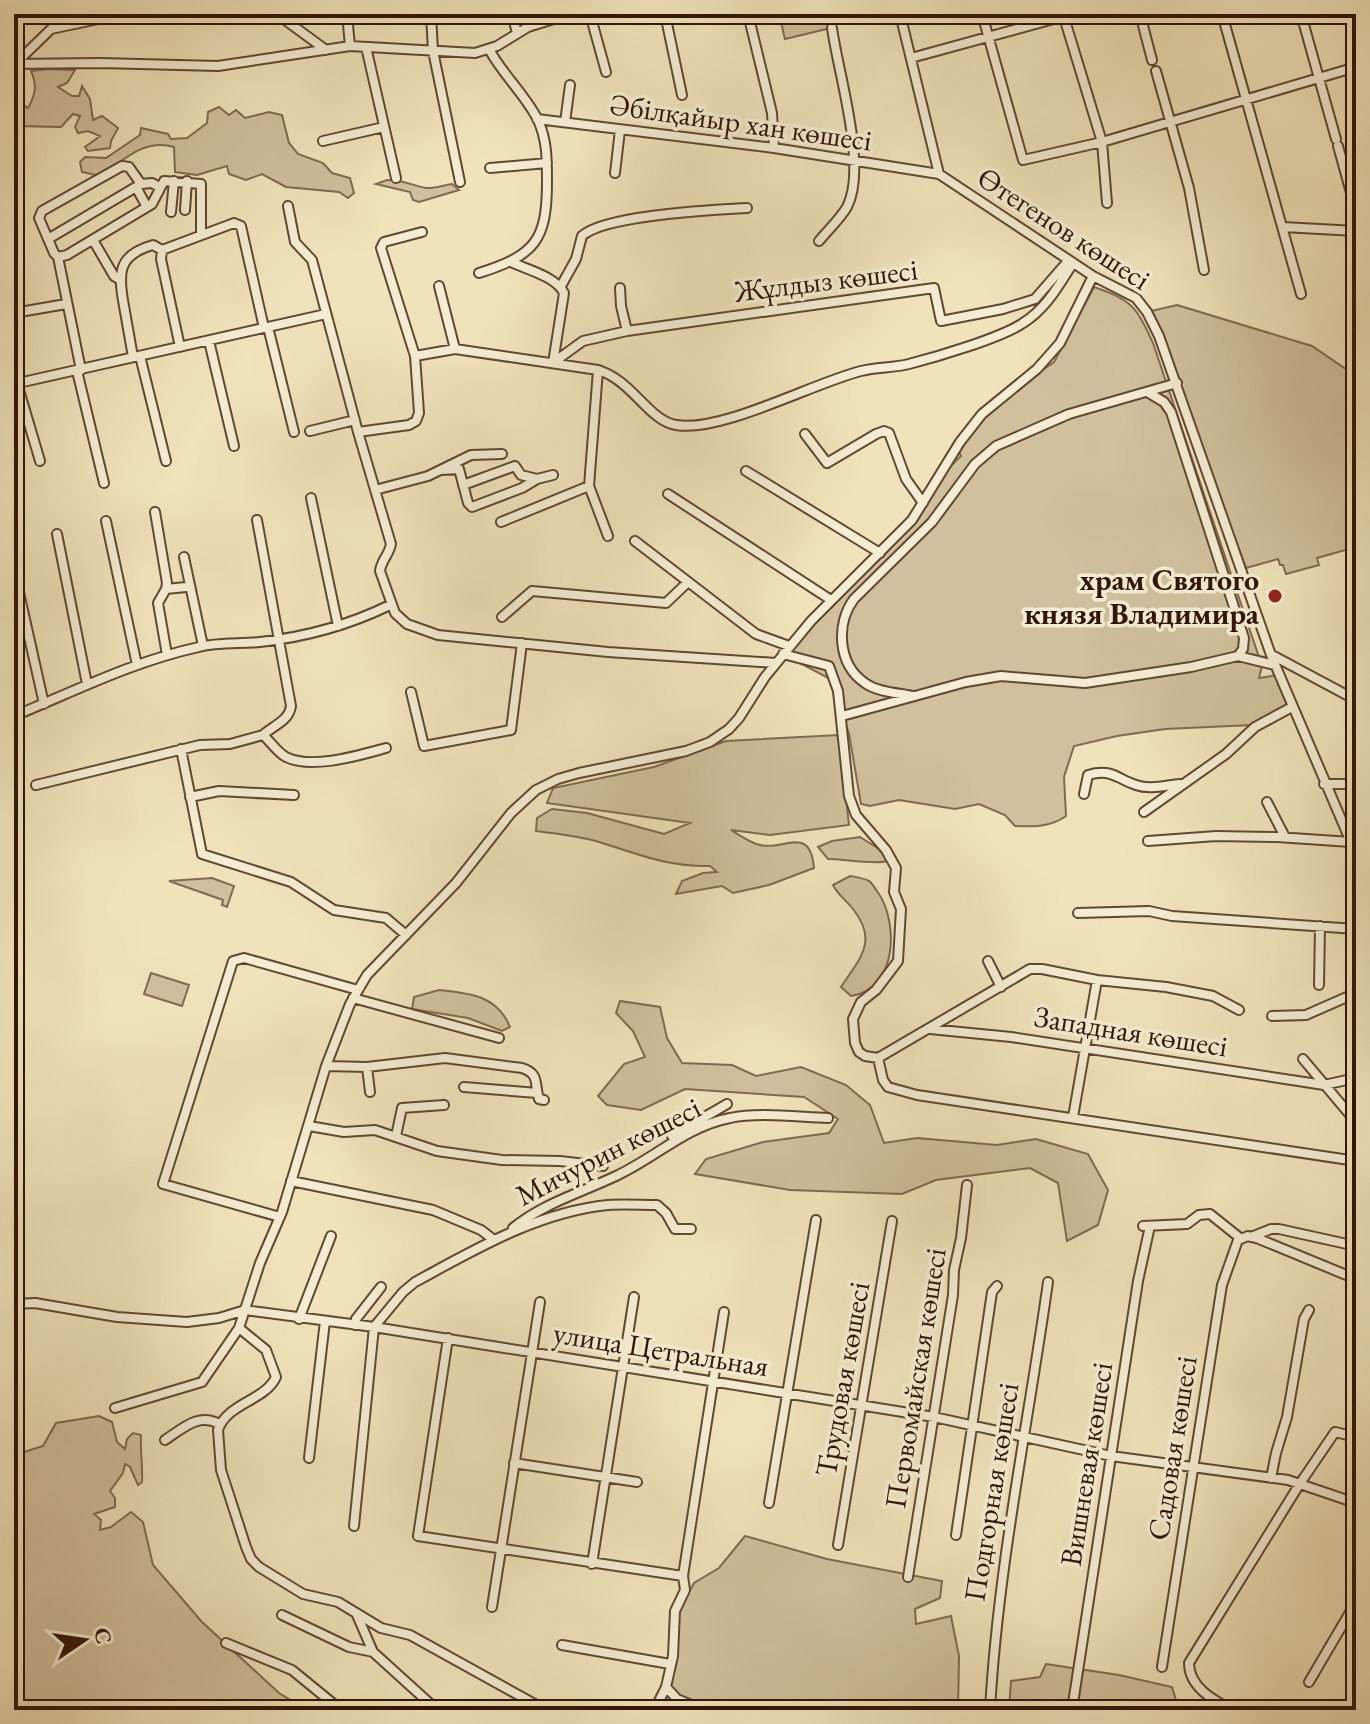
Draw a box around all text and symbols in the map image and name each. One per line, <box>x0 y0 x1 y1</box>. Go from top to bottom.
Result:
street label: Әбілқайыр хан көшесі <box>608 84 874 160</box>
street label: Өтегенов көшесі <box>970 158 1158 298</box>
street label: Жұлдыз көшесі <box>731 249 920 311</box>
place label: храм Святого князя Владимира <box>1024 560 1260 633</box>
marker: храм Святого князя Владимира <box>1266 587 1284 605</box>
street label: Западная көшесі <box>1031 996 1231 1066</box>
street label: Мичурин көшесі <box>509 1088 707 1214</box>
street label: Первомайская көшесі <box>875 1245 955 1511</box>
street label: Трудовая көшесі <box>806 1278 878 1480</box>
street label: улица Цетральная <box>551 1313 771 1385</box>
street label: Садовая көшесі <box>1138 1353 1206 1543</box>
street label: Вишневая көшесі <box>1051 1359 1121 1569</box>
street label: Подгорная көшесі <box>954 1380 1028 1604</box>
north arrow <box>44 1600 124 1680</box>
text: С <box>87 1625 119 1646</box>

